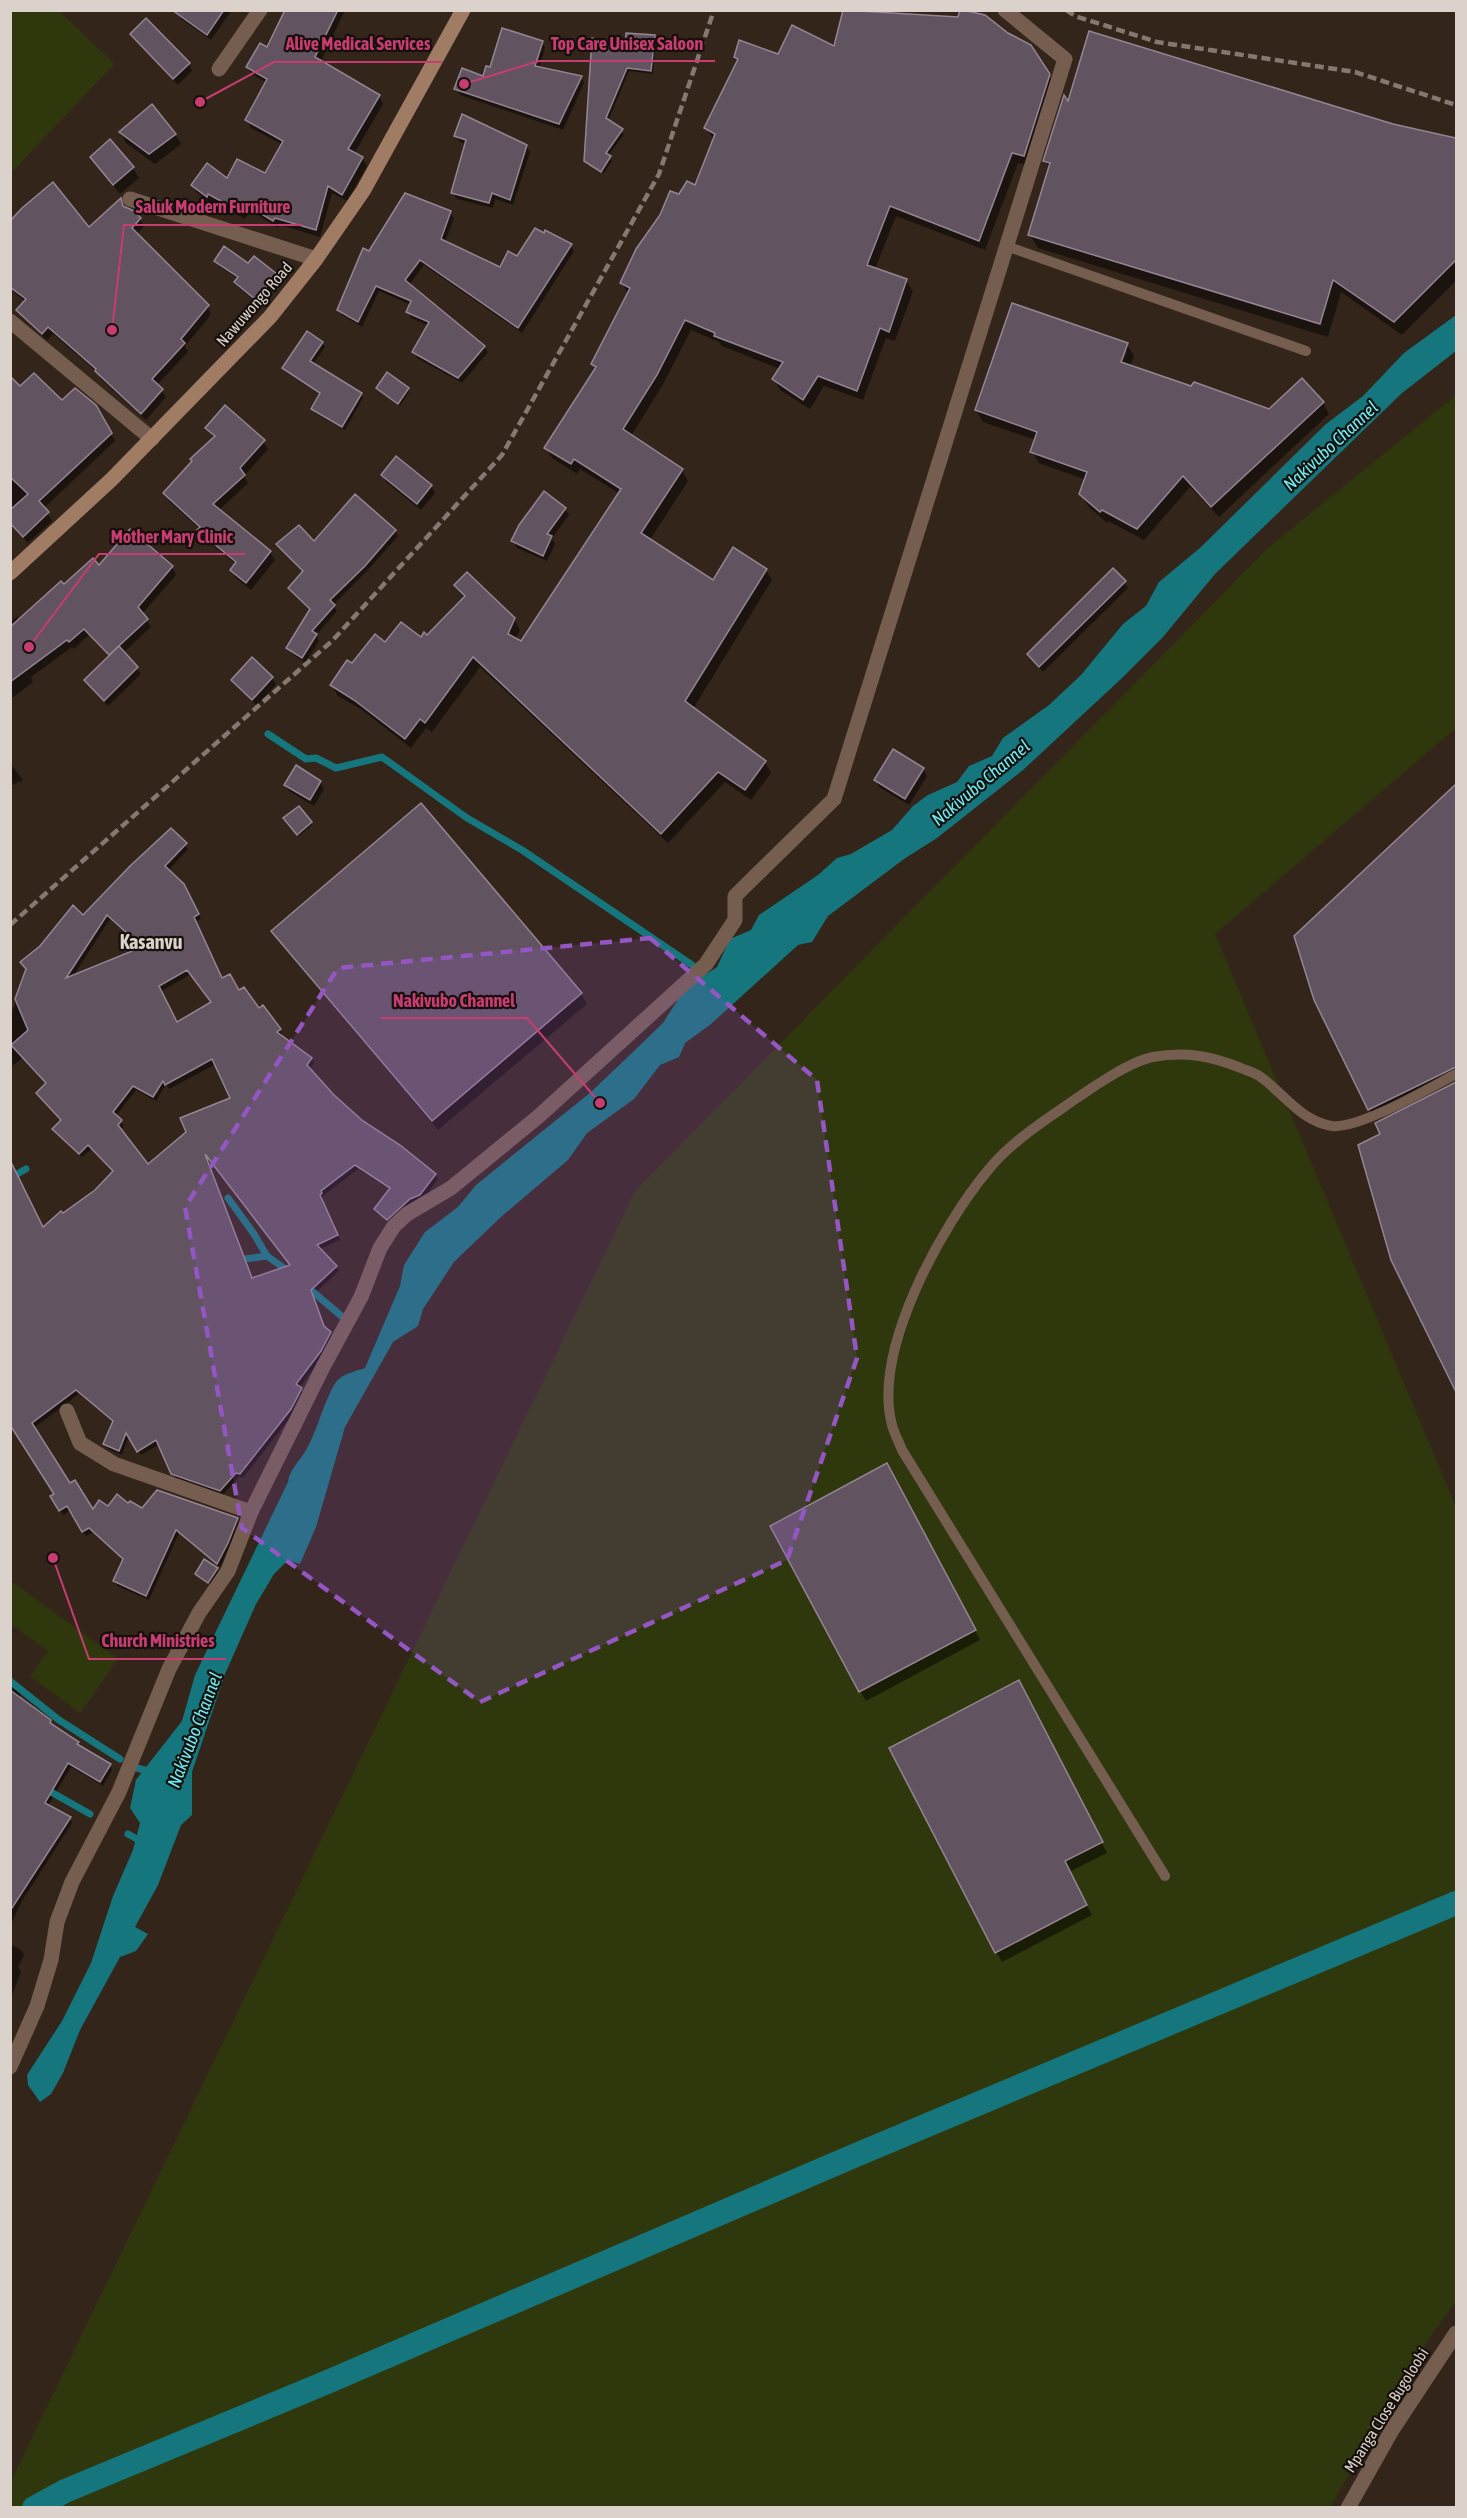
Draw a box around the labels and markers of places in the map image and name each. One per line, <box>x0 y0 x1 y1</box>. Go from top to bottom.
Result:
callout: Top Care Unisex Saloon <box>539 25 715 61</box>
callout: Alive Medical Services <box>274 26 442 62</box>
callout: Saluk Modern Furniture <box>124 189 302 225</box>
callout: Mother Mary Clinic <box>99 518 245 554</box>
callout: Nakivubo Channel <box>381 982 527 1018</box>
callout: Church Ministries <box>89 1623 226 1659</box>

